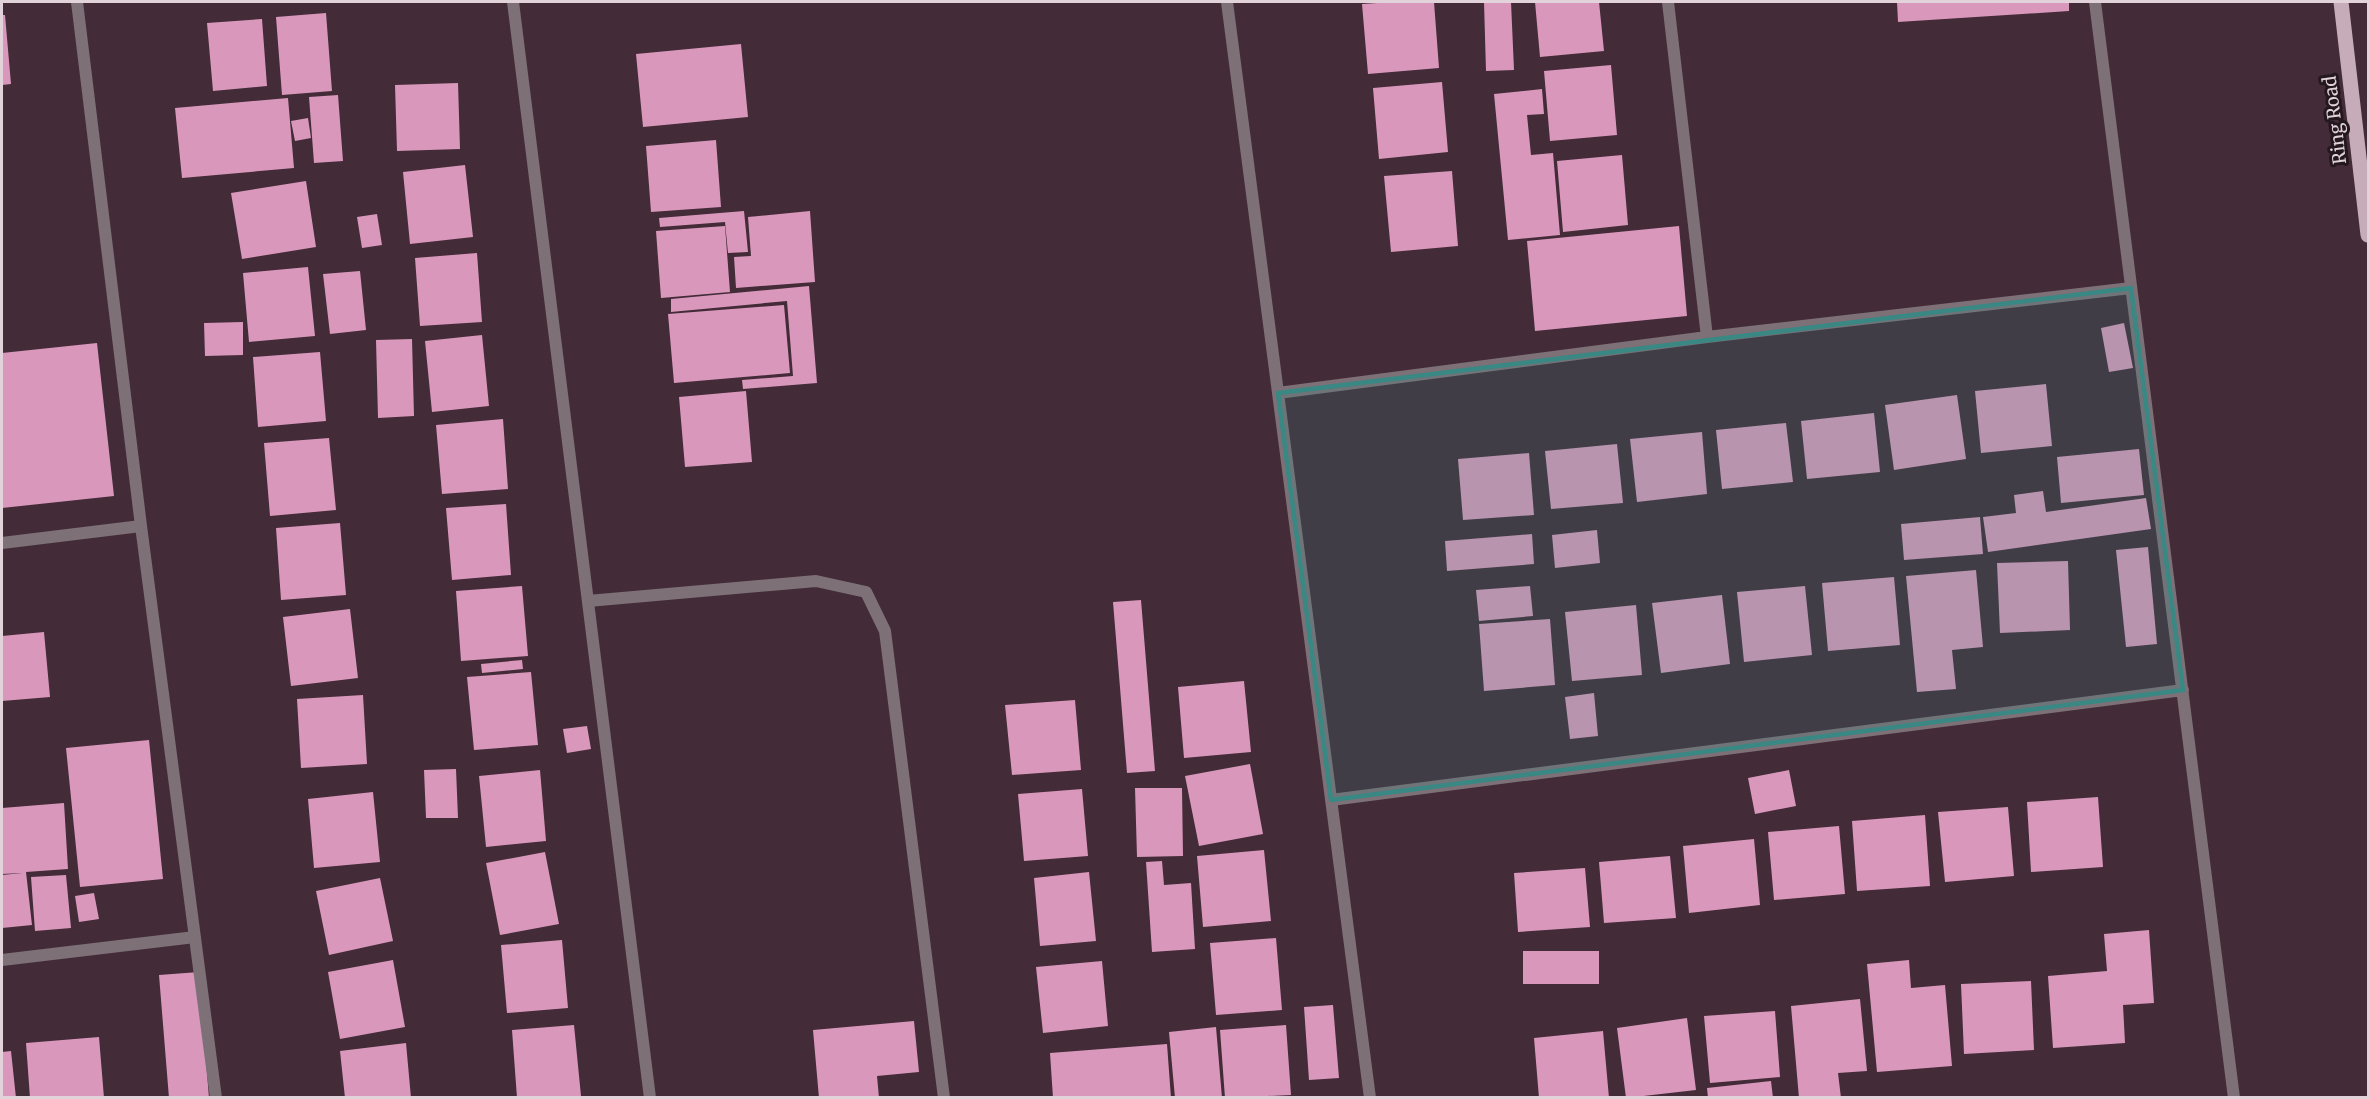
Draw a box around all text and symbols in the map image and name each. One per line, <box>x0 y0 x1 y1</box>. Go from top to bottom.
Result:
street label: Ring Road <box>2318 74 2351 166</box>

